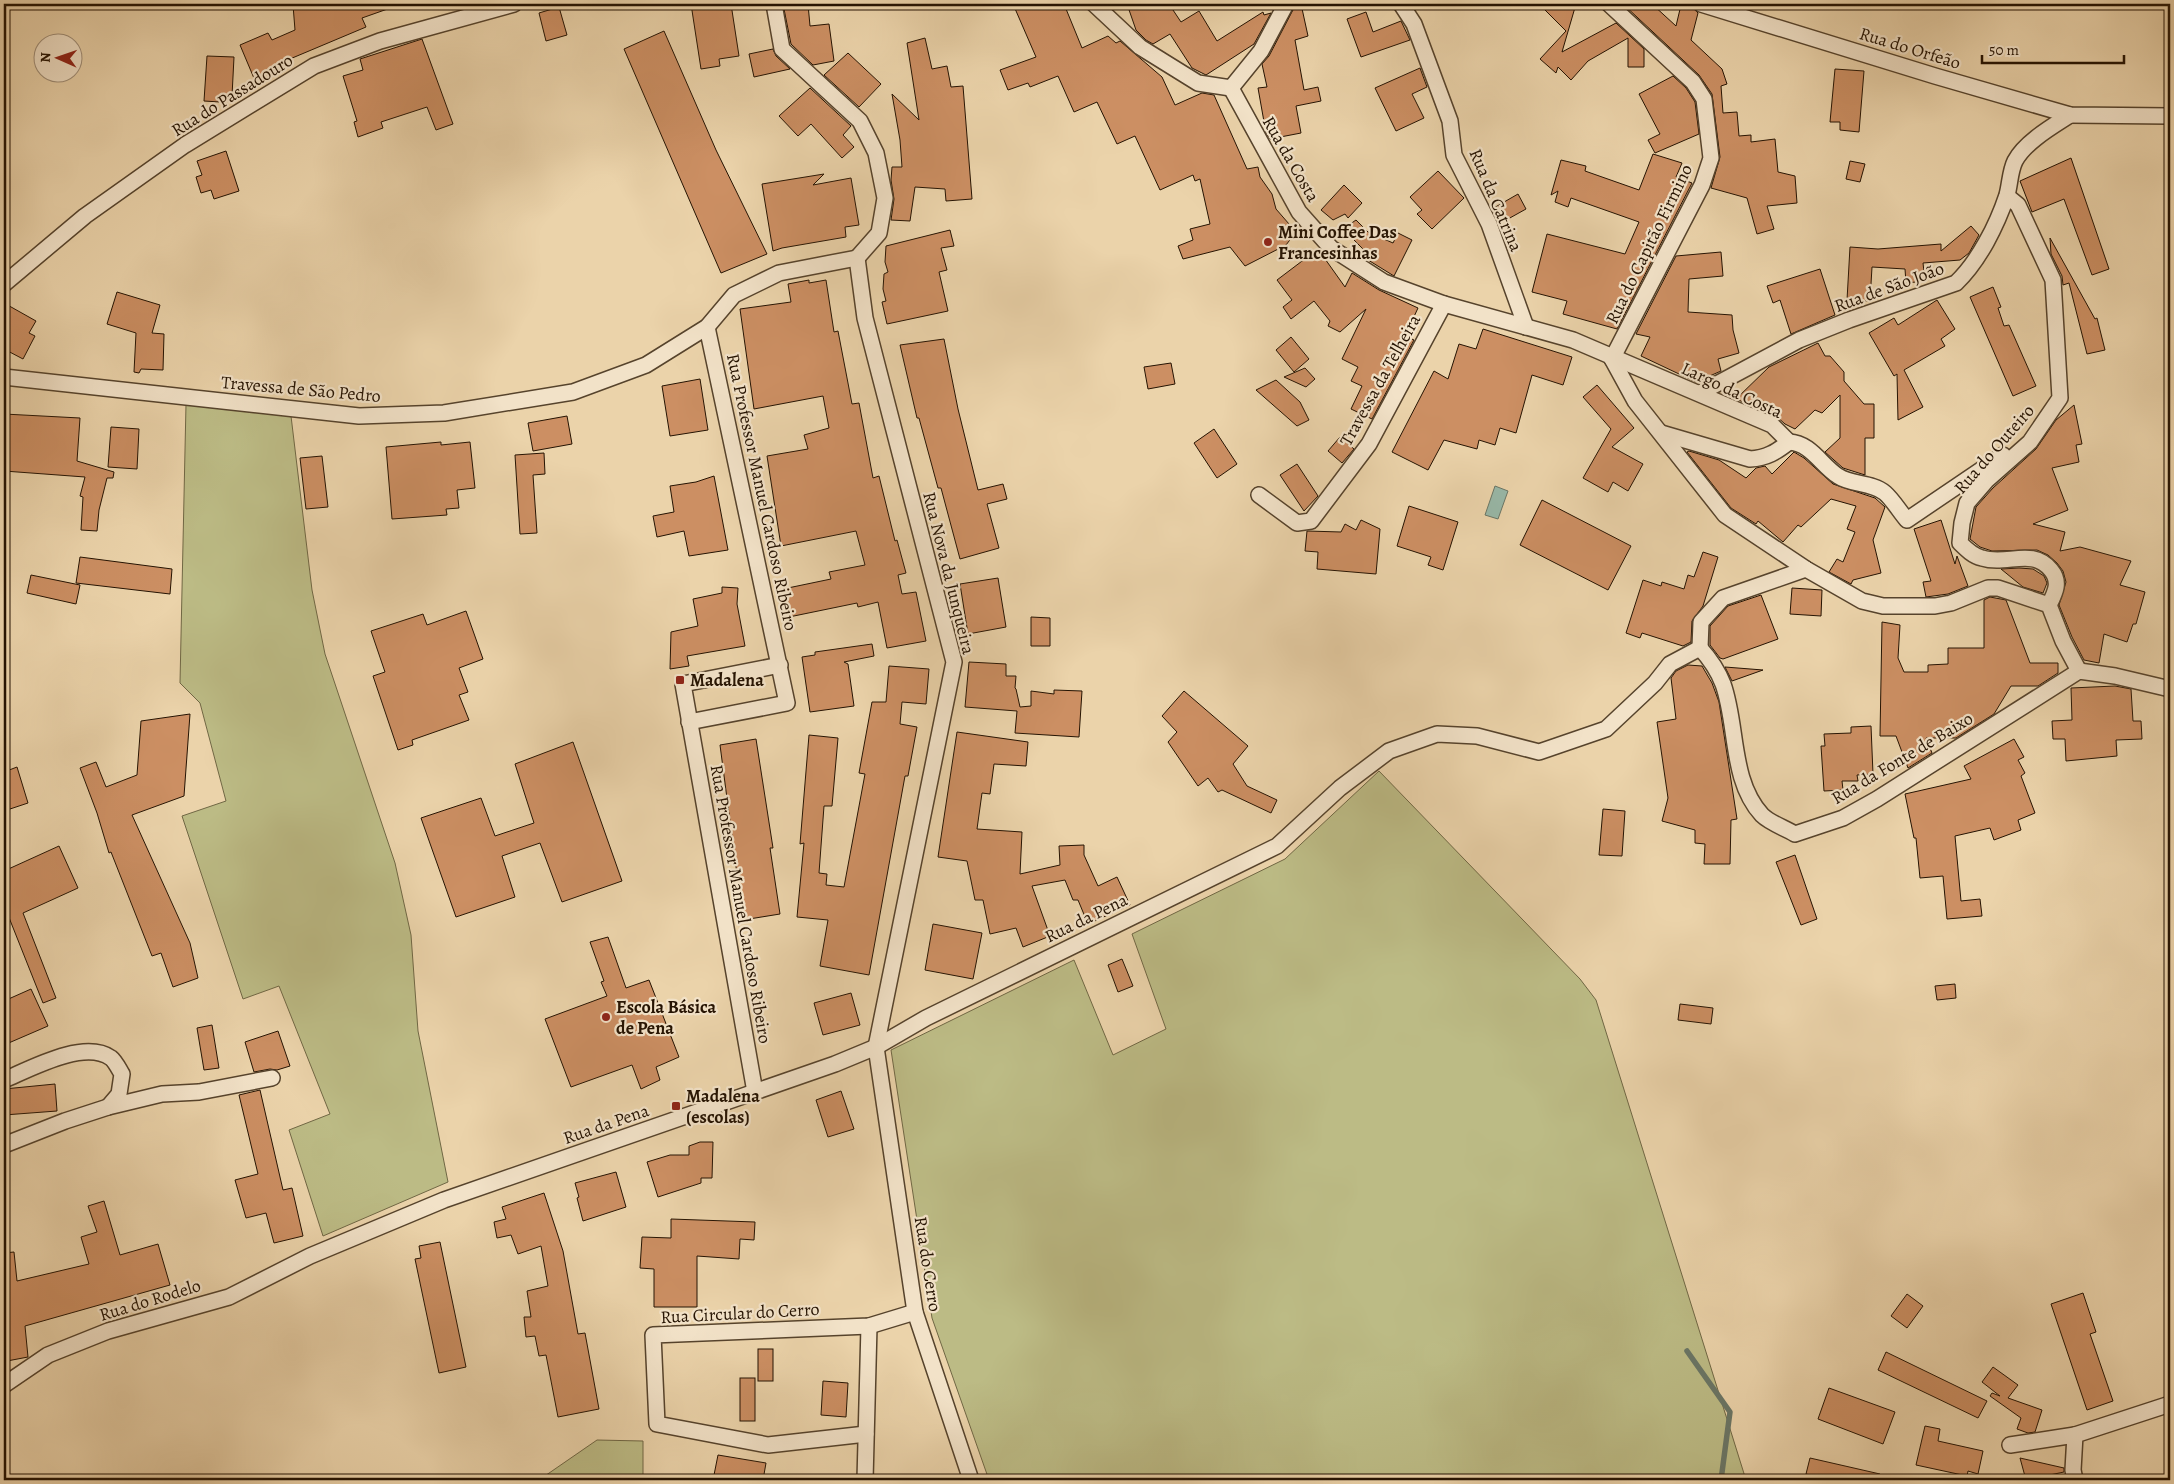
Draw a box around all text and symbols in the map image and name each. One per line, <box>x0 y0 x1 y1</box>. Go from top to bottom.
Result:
street label: Rua do Orfeão <box>1856 21 1964 75</box>
north arrow <box>32 32 82 82</box>
scale bar <box>1982 32 2124 64</box>
text: 50 m <box>1989 40 2019 60</box>
street label: Rua do Passadouro <box>167 48 297 142</box>
text: N <box>36 52 55 63</box>
street label: Rua da Costa <box>1257 112 1325 207</box>
street label: Rua da Catrina <box>1464 145 1529 256</box>
street label: Rua do Capitão Firmino <box>1600 160 1698 328</box>
place label: Mini Coffee Das Francesinhas <box>1278 220 1397 265</box>
marker: Mini Coffee Das Francesinhas <box>1262 236 1274 248</box>
street label: Rua de São João <box>1831 256 1947 318</box>
street label: Travessa da Telheira <box>1334 309 1426 450</box>
street label: Rua Professor Manuel Cardoso Ribeiro <box>721 351 803 633</box>
street label: Largo da Costa <box>1678 356 1787 424</box>
street label: Travessa de São Pedro <box>220 370 382 408</box>
street label: Rua do Outeiro <box>1948 399 2040 499</box>
street label: Rua Nova da Junqueira <box>917 489 981 657</box>
place label: Madalena <box>690 668 764 692</box>
marker: Madalena <box>674 674 686 686</box>
street label: Rua da Fonte de Baixo <box>1827 706 1977 810</box>
street label: Rua Professor Manuel Cardoso Ribeiro <box>705 763 777 1045</box>
street label: Rua da Pena <box>1041 887 1132 948</box>
place label: Escola Básica de Pena <box>616 995 716 1040</box>
marker: Escola Básica de Pena <box>600 1011 612 1023</box>
place label: Madalena (escolas) <box>686 1084 760 1129</box>
street label: Rua da Pena <box>560 1098 653 1150</box>
marker: Madalena (escolas) <box>670 1100 682 1112</box>
street label: Rua do Cerro <box>909 1215 947 1313</box>
street label: Rua do Rodelo <box>96 1273 204 1327</box>
street label: Rua Circular do Cerro <box>660 1297 820 1329</box>

